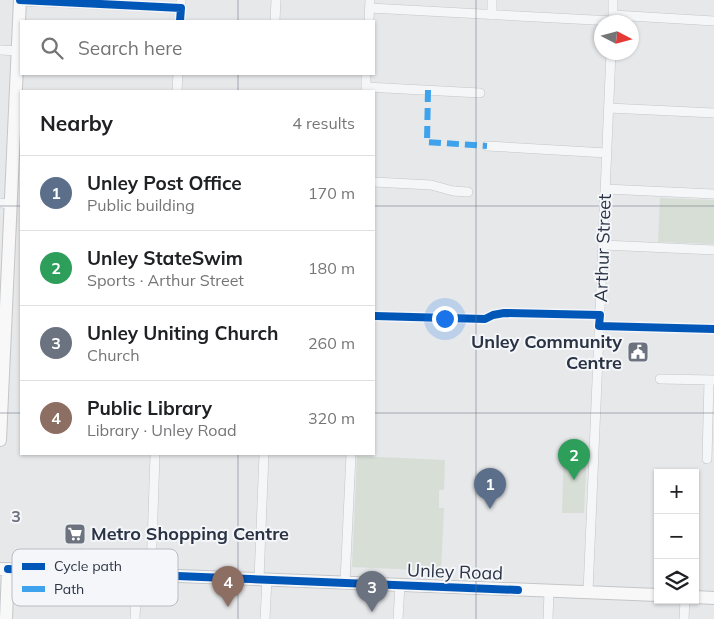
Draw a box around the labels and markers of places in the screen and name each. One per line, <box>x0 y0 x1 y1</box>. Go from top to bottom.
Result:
place label: Unley Community Centre <box>471 330 622 374</box>
public building icon: Unley Community Centre <box>626 340 650 364</box>
pin: 2 <box>558 439 590 480</box>
pin: 1 <box>474 468 506 509</box>
supermarket icon: Metro Shopping Centre <box>63 522 87 546</box>
place label: Metro Shopping Centre <box>91 522 289 545</box>
pin: 4 <box>212 566 244 607</box>
pin: 3 <box>356 571 388 612</box>

